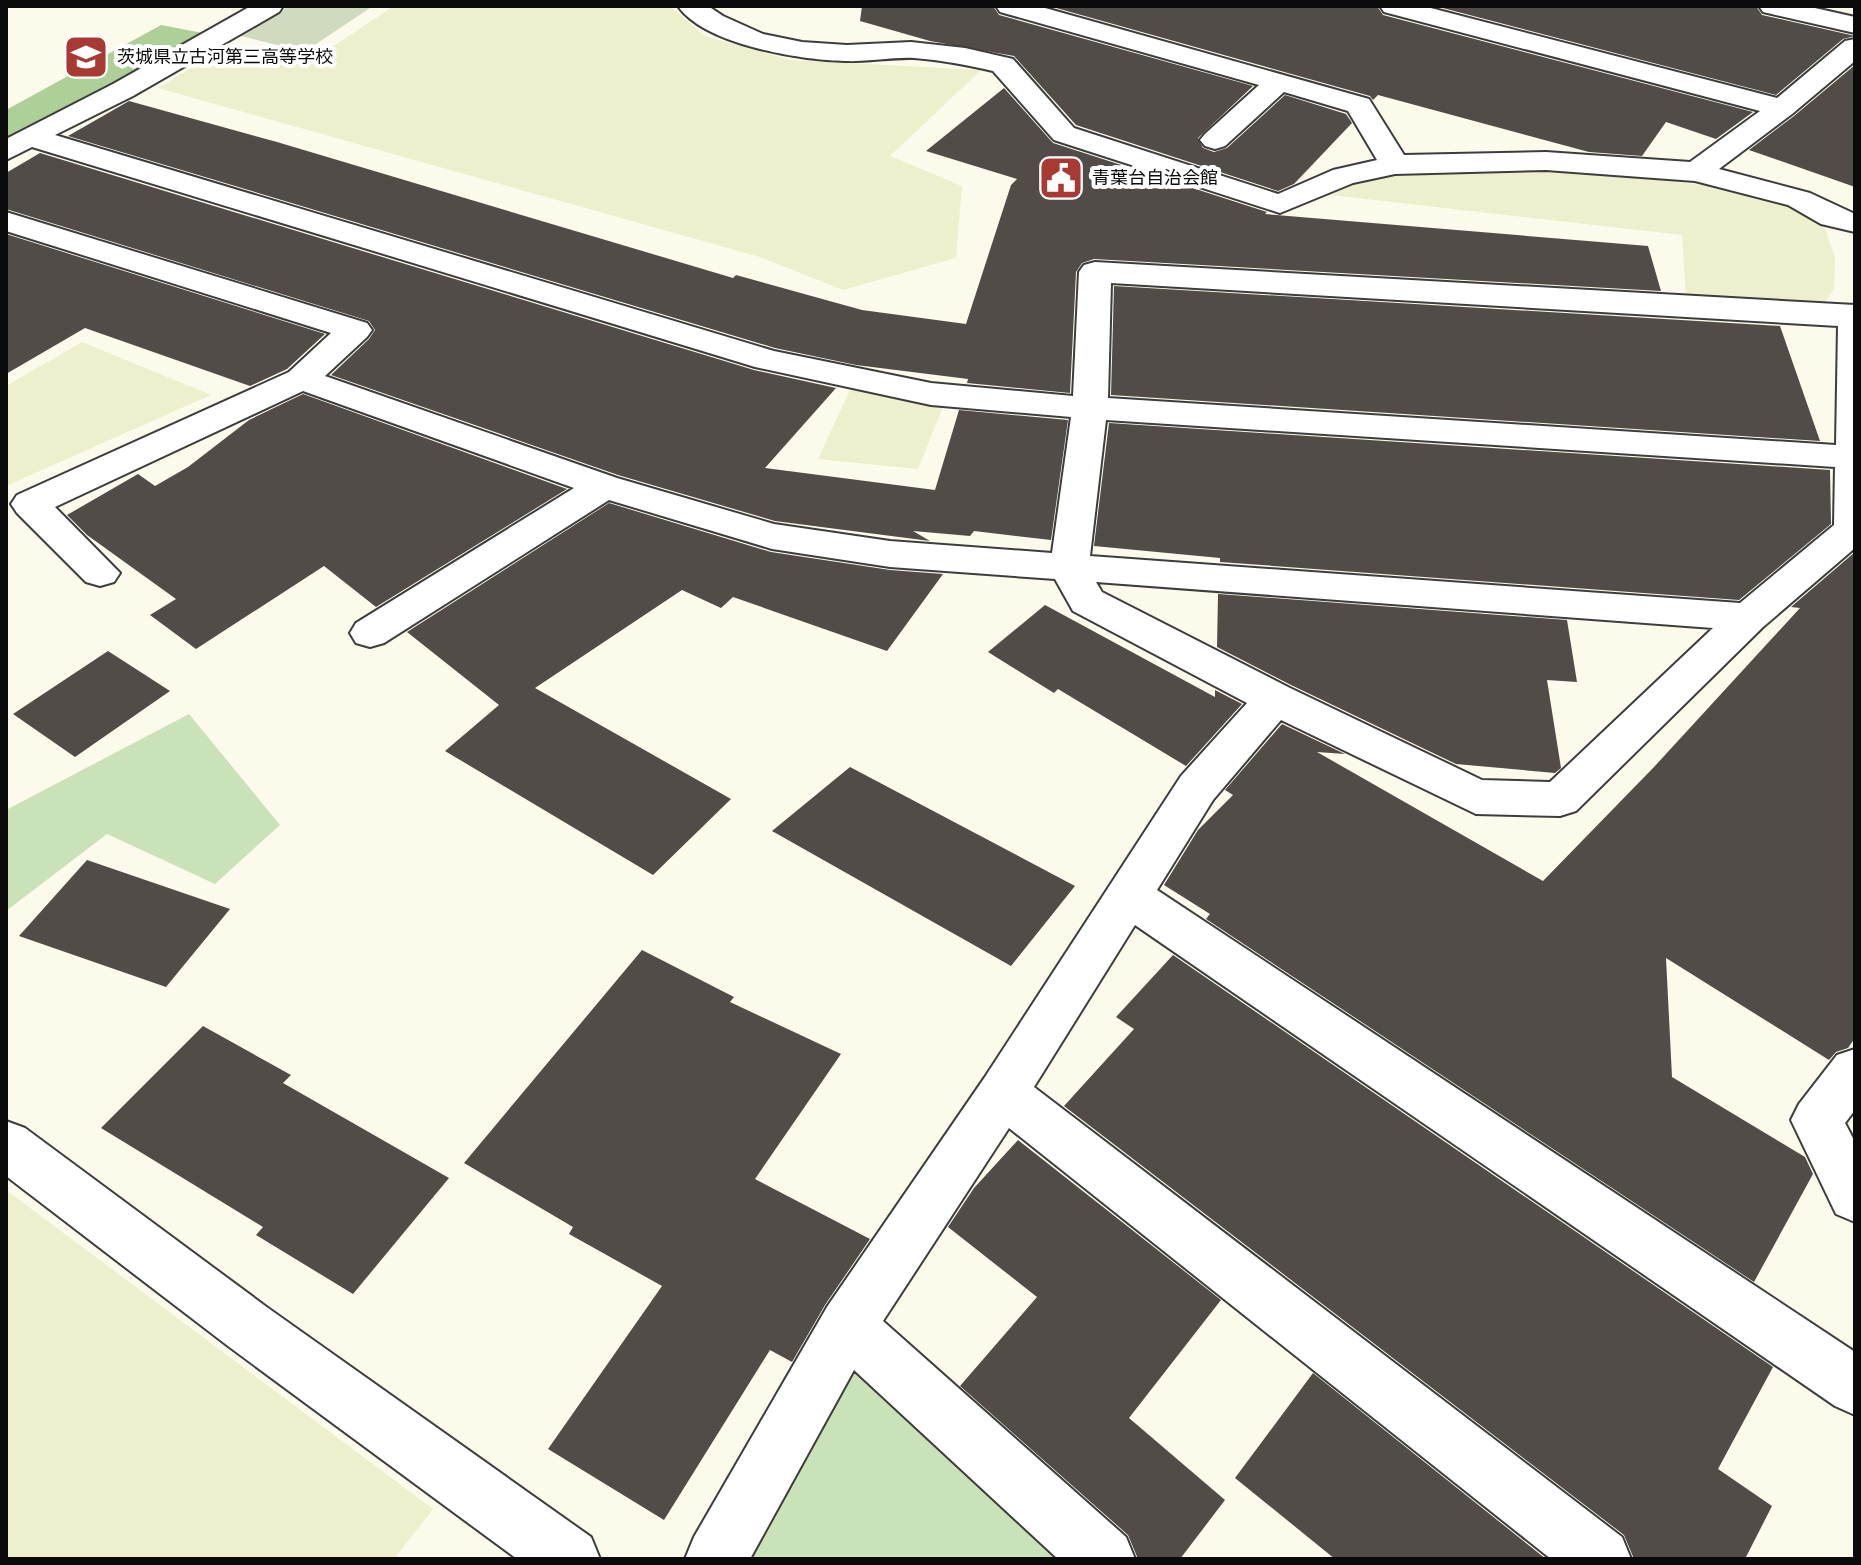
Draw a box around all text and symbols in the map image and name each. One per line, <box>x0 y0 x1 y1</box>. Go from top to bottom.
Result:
school or university icon: 茨城県立古河第三高等学校 <box>62 33 110 81</box>
place label: 茨城県立古河第三高等学校 <box>117 44 333 68</box>
public building icon: 青葉台自治会館 <box>1037 154 1085 202</box>
place label: 青葉台自治会館 <box>1092 165 1218 189</box>

